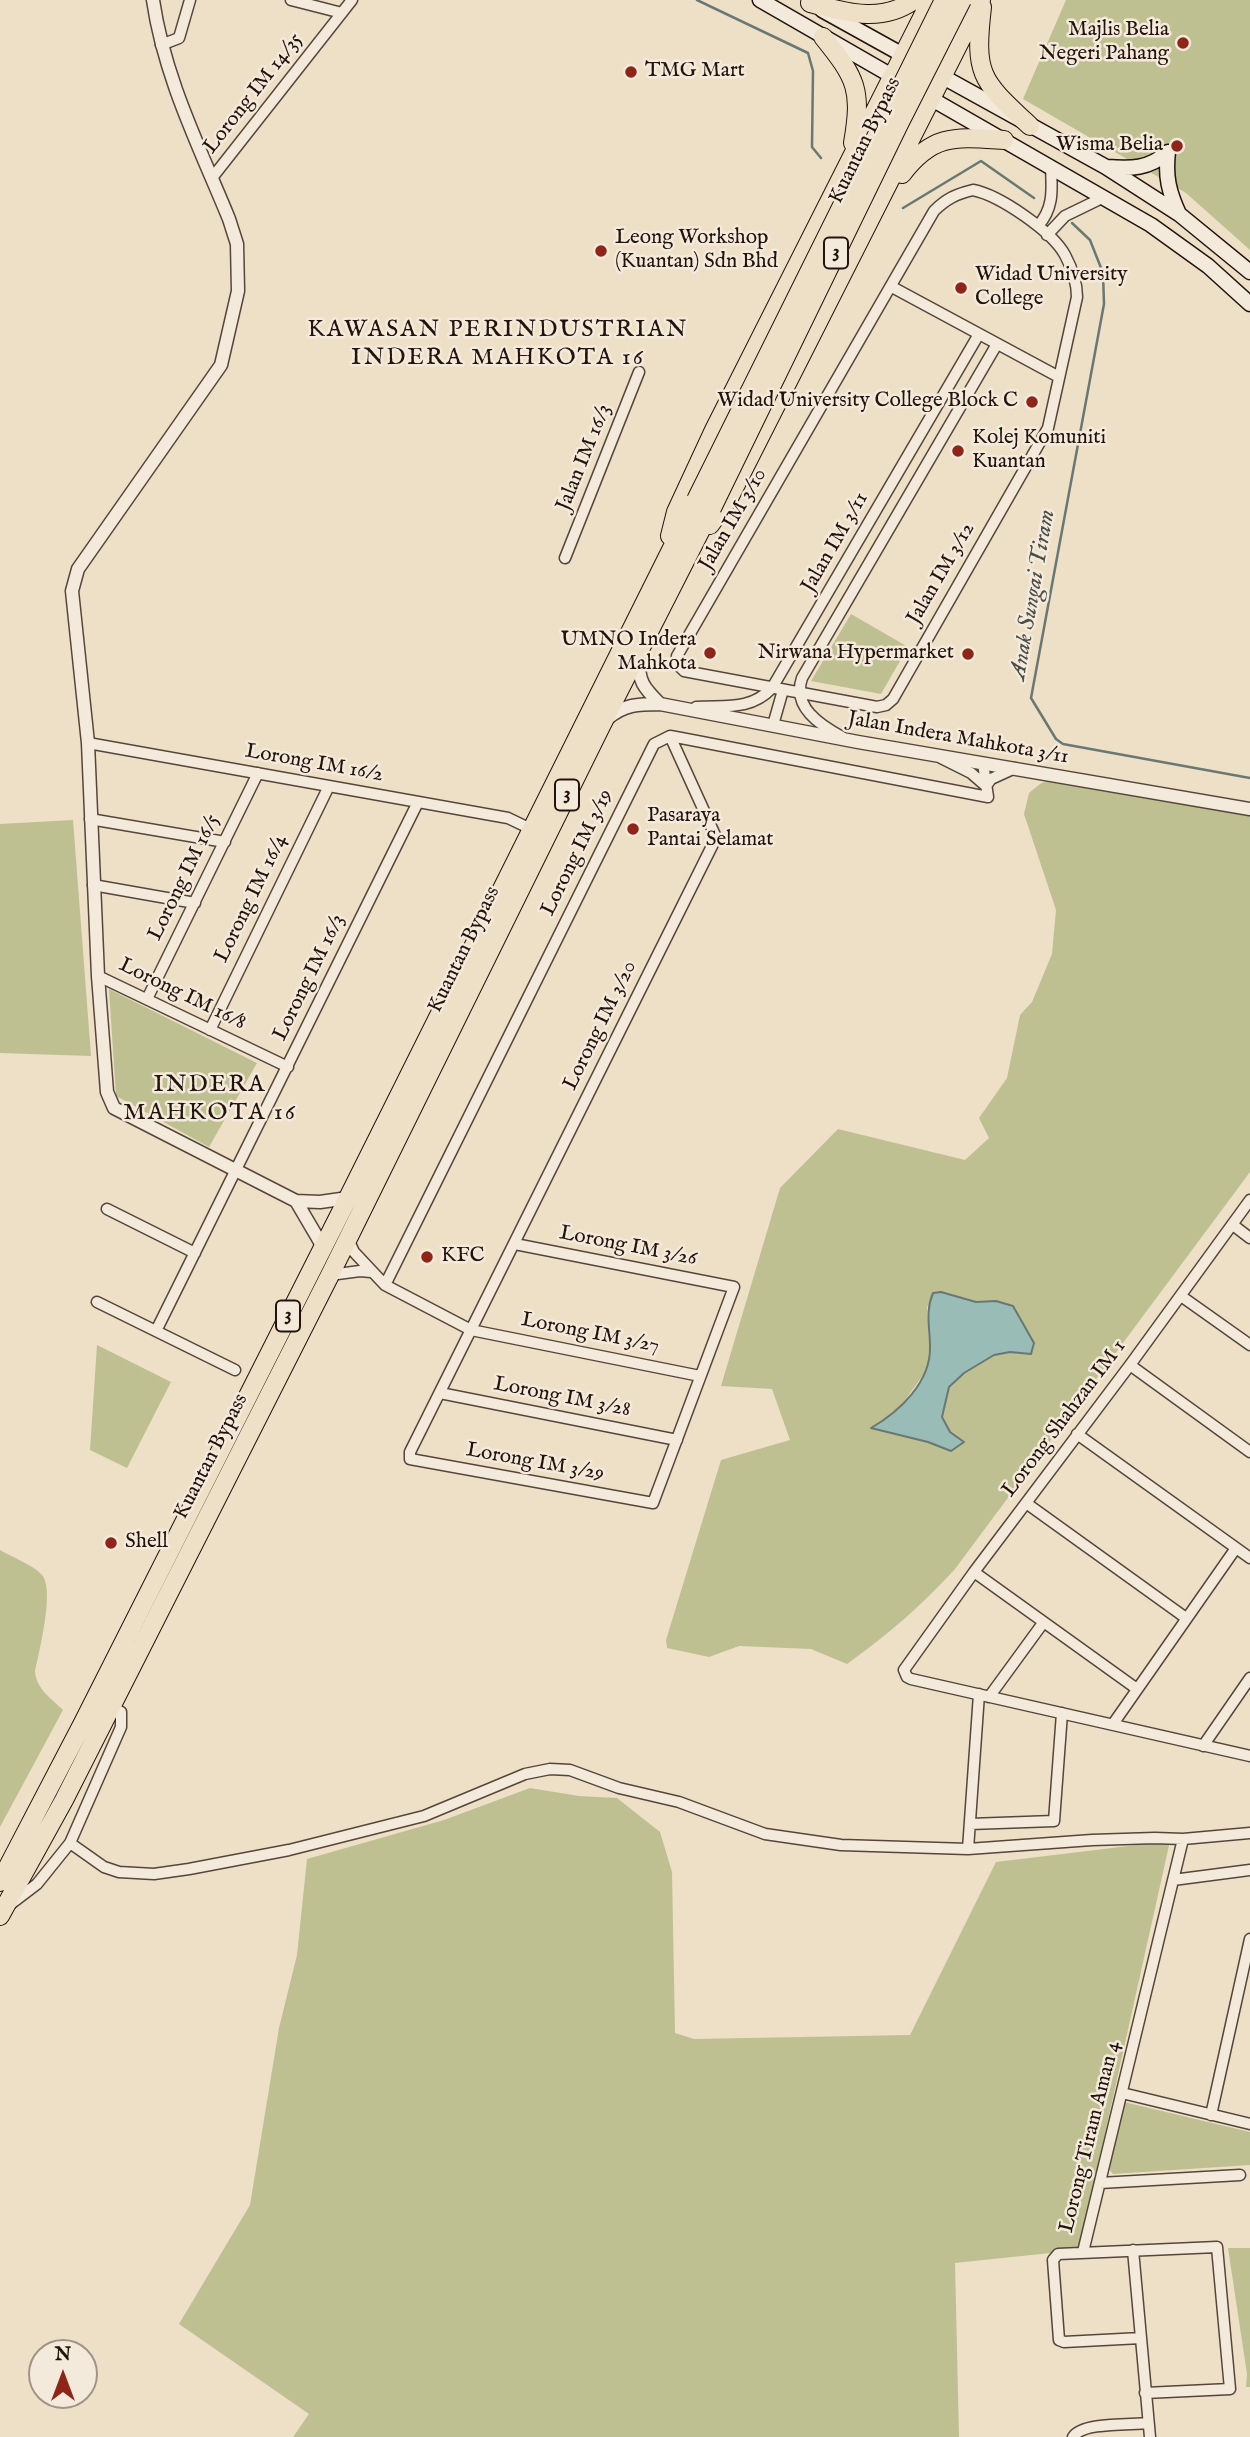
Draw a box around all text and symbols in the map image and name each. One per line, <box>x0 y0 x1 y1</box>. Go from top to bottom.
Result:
place label: Majlis Belia Negeri Pahang <box>1039 18 1169 68</box>
street label: Lorong IM 14/35 <box>199 28 309 160</box>
marker: Majlis Belia Negeri Pahang <box>1175 35 1191 51</box>
place label: TMG Mart <box>645 59 745 85</box>
marker: TMG Mart <box>623 64 639 80</box>
street label: Kuantan Bypass <box>824 74 908 208</box>
place label: Wisma Belia <box>1056 133 1163 159</box>
marker: Wisma Belia <box>1169 138 1185 154</box>
place label: Leong Workshop (Kuantan) Sdn Bhd <box>615 226 778 276</box>
road number: 3 <box>824 238 848 268</box>
marker: Leong Workshop (Kuantan) Sdn Bhd <box>593 243 609 259</box>
place label: Widad University College <box>975 263 1128 313</box>
marker: Widad University College <box>953 280 969 296</box>
district label: KAWASAN PERINDUSTRIAN INDERA MAHKOTA 16 <box>310 317 686 373</box>
place label: Widad University College Block C <box>717 389 1018 415</box>
marker: Widad University College Block C <box>1024 394 1040 410</box>
street label: Jalan IM 16/3 <box>552 401 618 515</box>
place label: Kolej Komuniti Kuantan <box>972 426 1106 476</box>
marker: Kolej Komuniti Kuantan <box>950 443 966 459</box>
street label: Jalan IM 3/10 <box>695 464 773 576</box>
street label: Jalan IM 3/11 <box>797 488 875 598</box>
water label: Anak Sungai Tiram <box>1005 508 1063 682</box>
street label: Jalan IM 3/12 <box>903 518 981 630</box>
place label: UMNO Indera Mahkota <box>561 628 696 678</box>
place label: Nirwana Hypermarket <box>757 641 954 667</box>
marker: UMNO Indera Mahkota <box>702 645 718 661</box>
marker: Nirwana Hypermarket <box>960 646 976 662</box>
street label: Jalan Indera Mahkota 3/11 <box>846 707 1070 771</box>
street label: Lorong IM 16/2 <box>243 739 385 789</box>
road number: 3 <box>555 780 579 810</box>
street label: Lorong IM 3/19 <box>536 786 620 920</box>
place label: Pasaraya Pantai Selamat <box>647 804 773 854</box>
street label: Lorong IM 16/5 <box>144 811 226 945</box>
marker: Pasaraya Pantai Selamat <box>625 821 641 837</box>
street label: Lorong IM 16/4 <box>210 831 294 967</box>
street label: Kuantan Bypass <box>423 883 507 1017</box>
street label: Lorong IM 16/3 <box>269 911 351 1045</box>
street label: Lorong IM 16/8 <box>114 953 250 1037</box>
street label: Lorong IM 3/20 <box>559 957 643 1095</box>
district label: INDERA MAHKOTA 16 <box>124 1072 296 1128</box>
street label: Lorong IM 3/26 <box>557 1221 699 1273</box>
place label: KFC <box>441 1244 485 1270</box>
marker: KFC <box>419 1249 435 1265</box>
road number: 3 <box>276 1300 300 1332</box>
street label: Lorong IM 3/27 <box>519 1308 661 1360</box>
street label: Lorong Shahzan IM 1 <box>998 1335 1132 1503</box>
street label: Lorong IM 3/28 <box>491 1372 633 1424</box>
street label: Kuantan Bypass <box>170 1390 254 1524</box>
street label: Lorong IM 3/29 <box>464 1438 606 1488</box>
place label: Shell <box>125 1530 168 1556</box>
marker: Shell <box>103 1535 119 1551</box>
street label: Lorong Tiram Aman 4 <box>1055 2039 1127 2235</box>
north arrow <box>28 2339 98 2409</box>
text: N <box>55 2343 71 2367</box>

